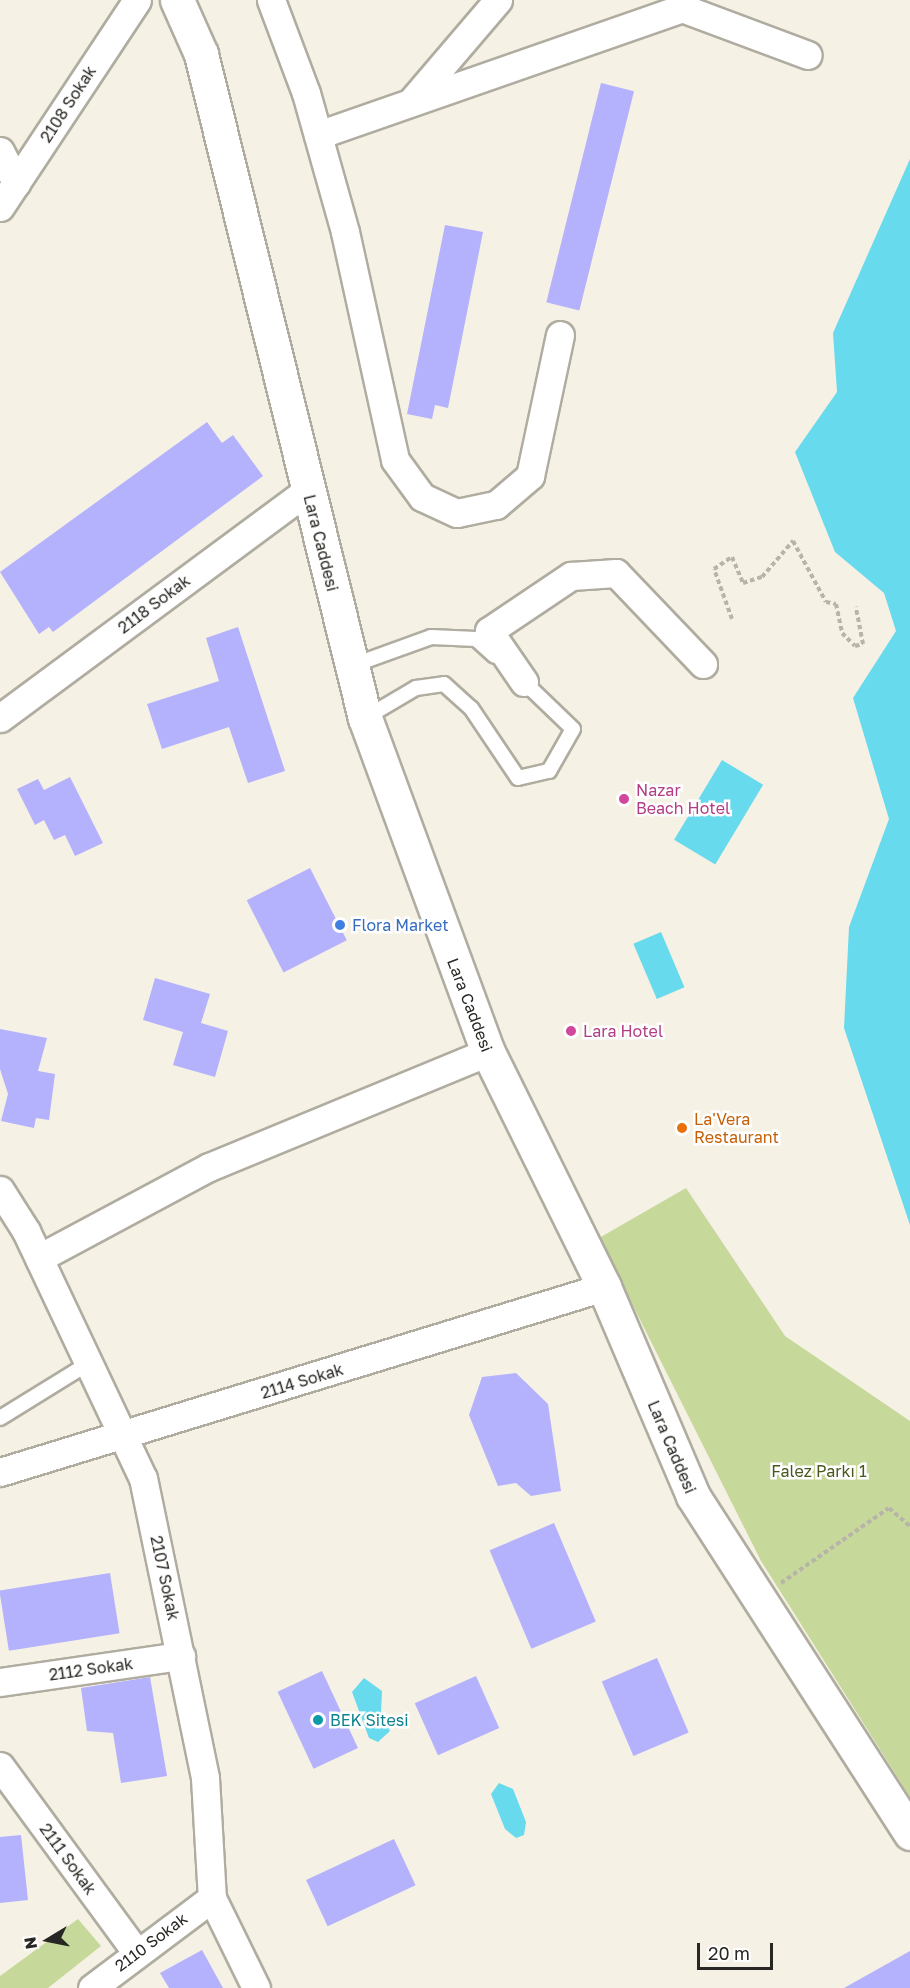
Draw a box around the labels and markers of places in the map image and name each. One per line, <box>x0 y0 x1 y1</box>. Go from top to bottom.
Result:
place label: Nazar Beach Hotel <box>636 780 730 818</box>
marker: Nazar Beach Hotel <box>617 792 631 806</box>
place label: Flora Market <box>352 915 449 935</box>
marker: Flora Market <box>333 918 347 932</box>
place label: Lara Hotel <box>583 1021 663 1041</box>
marker: Lara Hotel <box>564 1024 578 1038</box>
place label: La'Vera Restaurant <box>694 1109 779 1147</box>
marker: La'Vera Restaurant <box>675 1121 689 1135</box>
place label: BEK Sitesi <box>330 1710 408 1730</box>
marker: BEK Sitesi <box>311 1713 325 1727</box>

